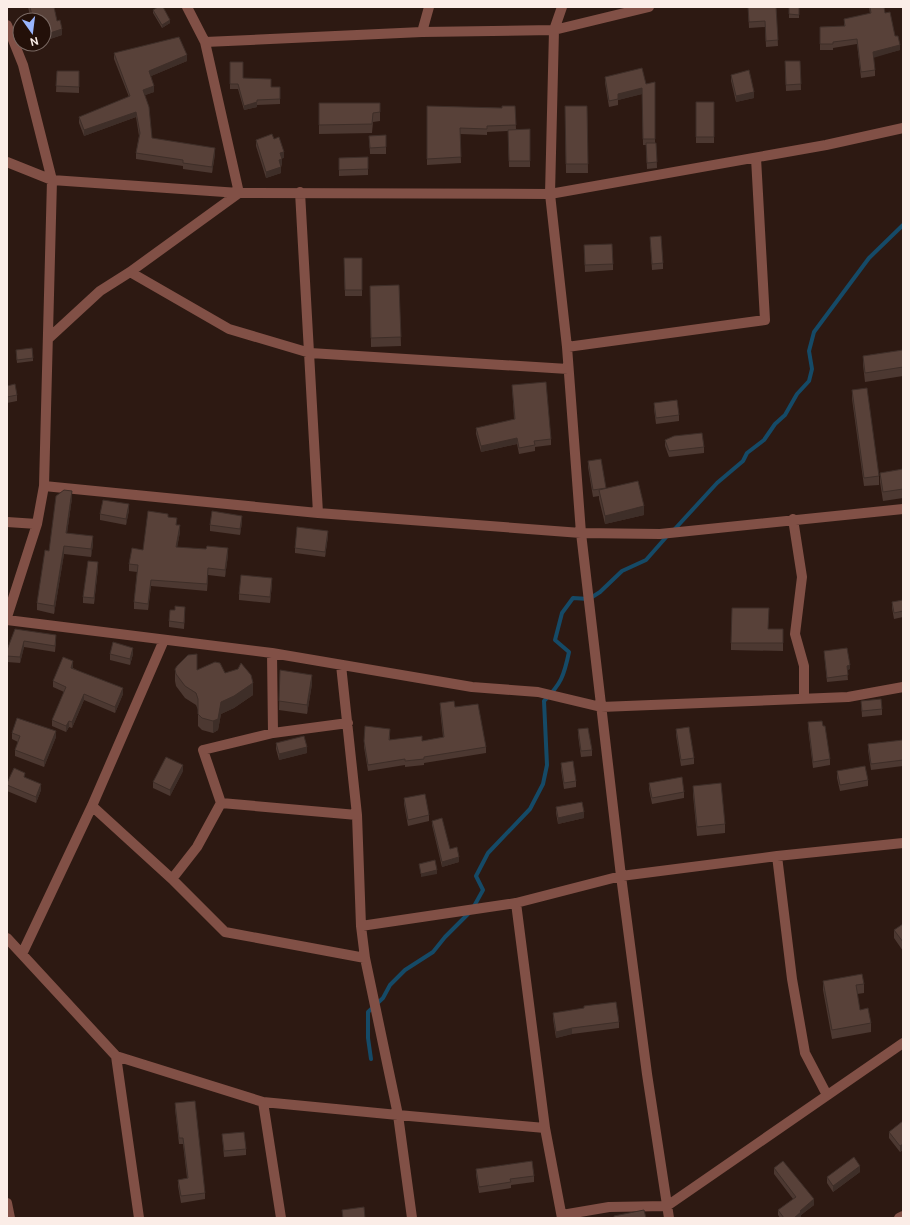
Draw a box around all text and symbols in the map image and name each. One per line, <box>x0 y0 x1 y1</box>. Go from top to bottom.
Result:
north arrow <box>12 12 52 52</box>
text: N <box>29 34 40 49</box>

